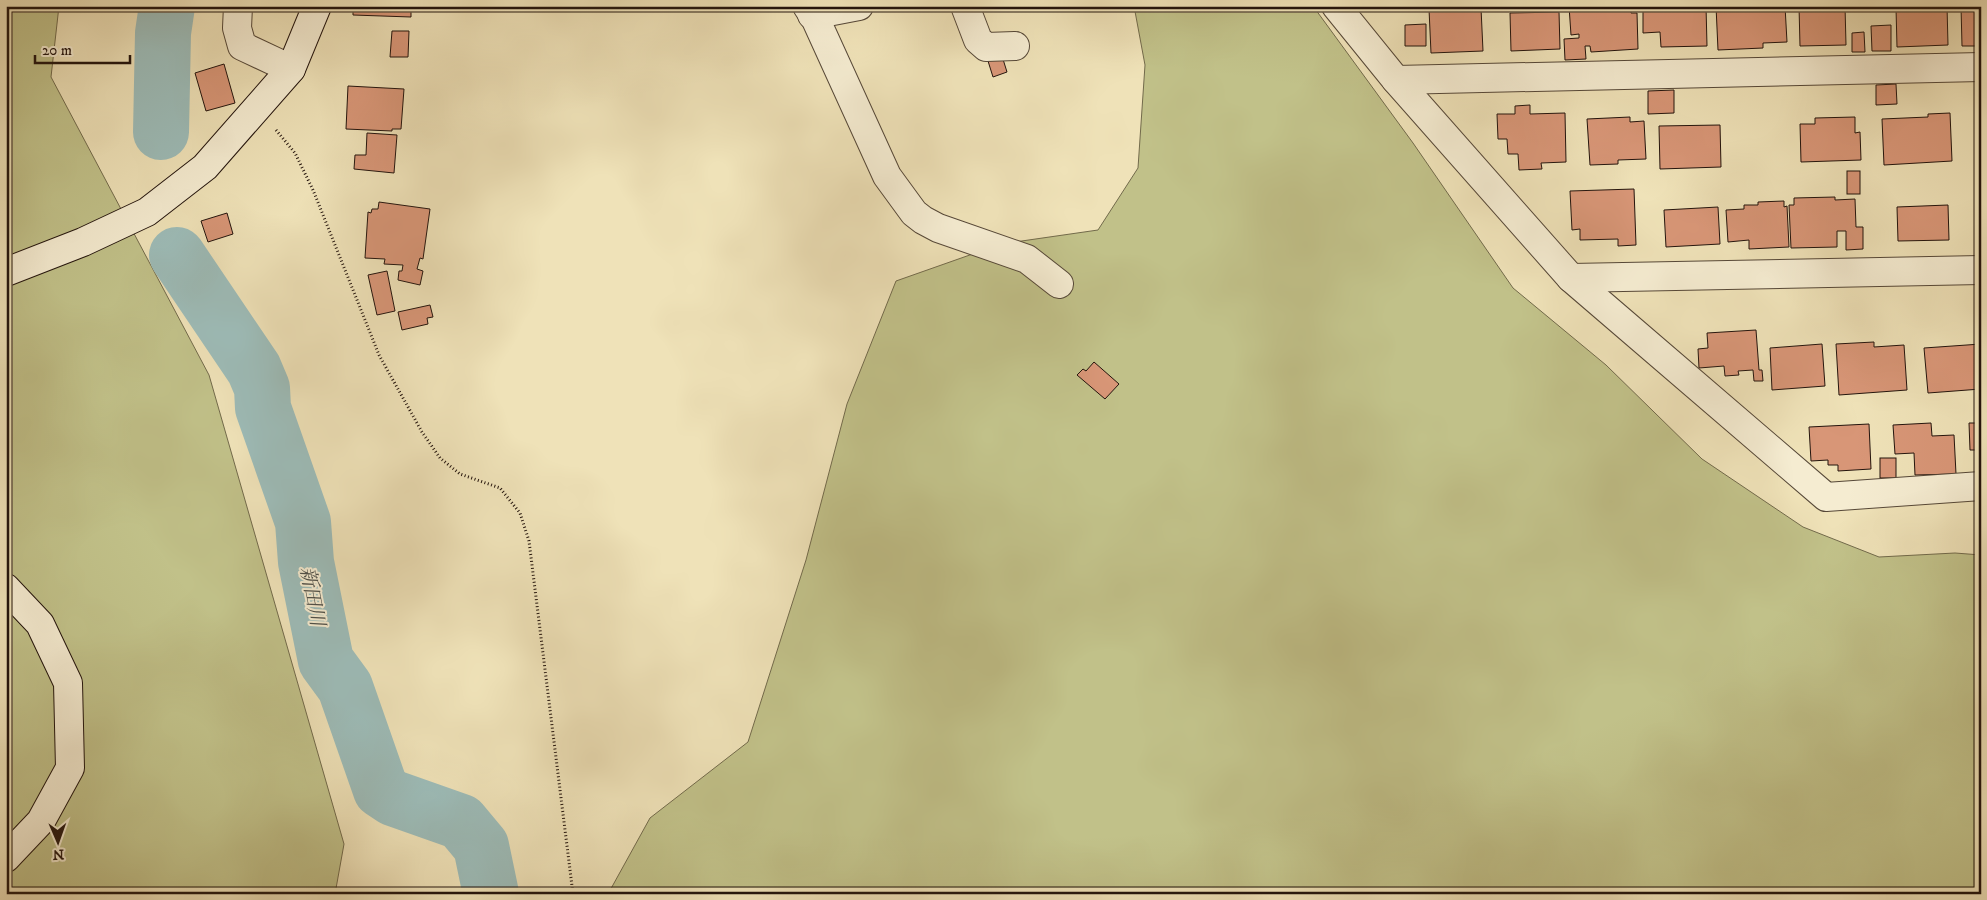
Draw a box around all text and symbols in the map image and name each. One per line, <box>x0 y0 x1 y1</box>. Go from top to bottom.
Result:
scale bar <box>35 32 130 64</box>
text: 20 m <box>42 41 72 60</box>
water label: 新田川 <box>294 564 330 630</box>
north arrow <box>32 818 82 868</box>
text: N <box>52 845 64 863</box>

